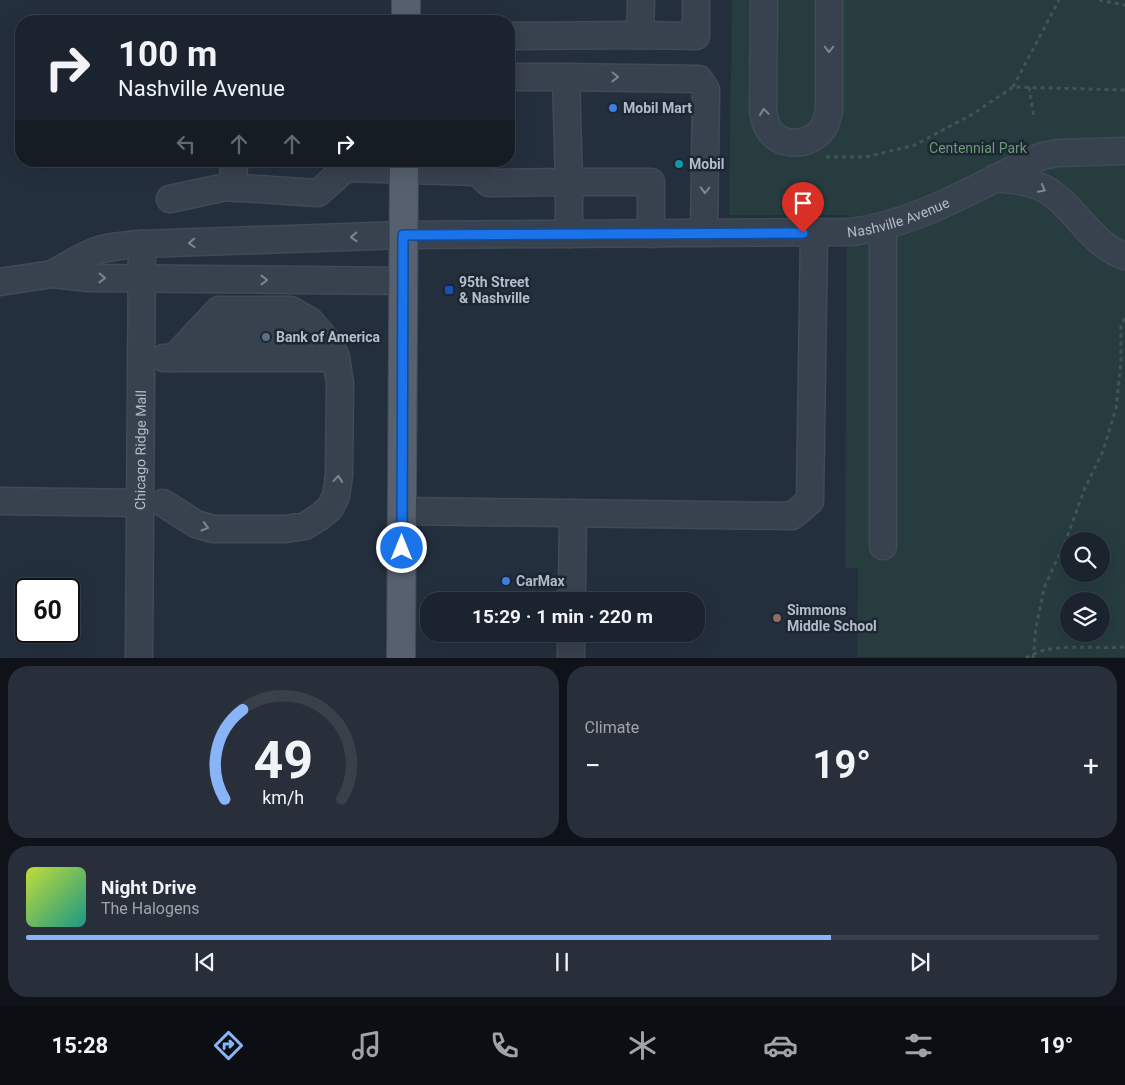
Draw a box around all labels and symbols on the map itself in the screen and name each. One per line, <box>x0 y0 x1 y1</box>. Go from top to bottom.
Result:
one-way arrow <box>824 45 834 53</box>
one-way arrow <box>611 72 619 83</box>
place label: Mobil Mart <box>623 100 692 116</box>
marker: Mobil Mart <box>607 102 619 114</box>
one-way arrow <box>759 108 770 116</box>
park label: Centennial Park <box>929 140 1028 156</box>
place label: Mobil <box>689 156 724 172</box>
marker: Mobil <box>673 158 685 170</box>
pin <box>782 182 824 233</box>
one-way arrow <box>1037 183 1046 193</box>
one-way arrow <box>700 186 710 194</box>
street label: Nashville Avenue <box>846 194 952 241</box>
one-way arrow <box>350 232 358 242</box>
one-way arrow <box>188 237 196 248</box>
one-way arrow <box>98 273 106 283</box>
place label: 95th Street & Nashville <box>459 274 530 306</box>
one-way arrow <box>261 275 269 285</box>
marker: 95th Street & Nashville <box>443 284 455 296</box>
place label: Bank of America <box>276 329 381 345</box>
marker: Bank of America <box>260 331 272 343</box>
street label: Chicago Ridge Mall <box>132 390 149 510</box>
one-way arrow <box>333 474 344 482</box>
one-way arrow <box>200 521 209 531</box>
position arrow <box>375 521 427 573</box>
place label: CarMax <box>516 573 566 589</box>
marker: CarMax <box>500 575 512 587</box>
speed limit sign: 60 <box>15 578 80 643</box>
place label: Simmons Middle School <box>787 602 877 634</box>
marker: Simmons Middle School <box>771 612 783 624</box>

